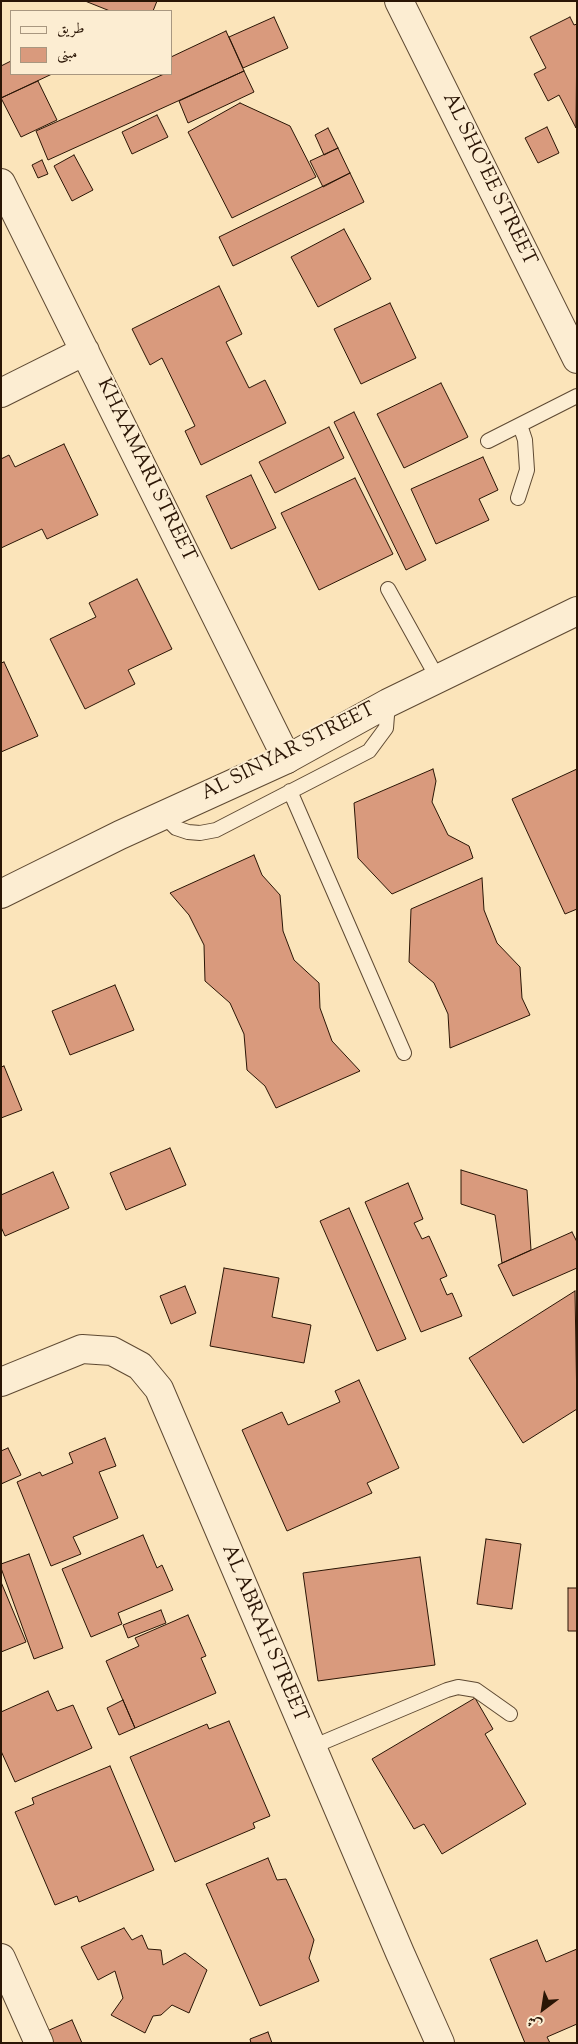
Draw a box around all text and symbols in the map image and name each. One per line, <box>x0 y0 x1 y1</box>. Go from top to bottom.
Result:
legend <box>10 10 172 75</box>
text: طريق <box>57 19 84 40</box>
text: مبنى <box>57 44 77 65</box>
street label: AL SHO'EE STREET <box>436 90 540 270</box>
street label: KHAAMARI STREET <box>90 375 200 567</box>
street label: AL SINYAR STREET <box>198 699 380 807</box>
street label: AL ABRAH STREET <box>215 1542 311 1726</box>
north arrow <box>518 1984 568 2034</box>
text: ش <box>524 2010 546 2034</box>

